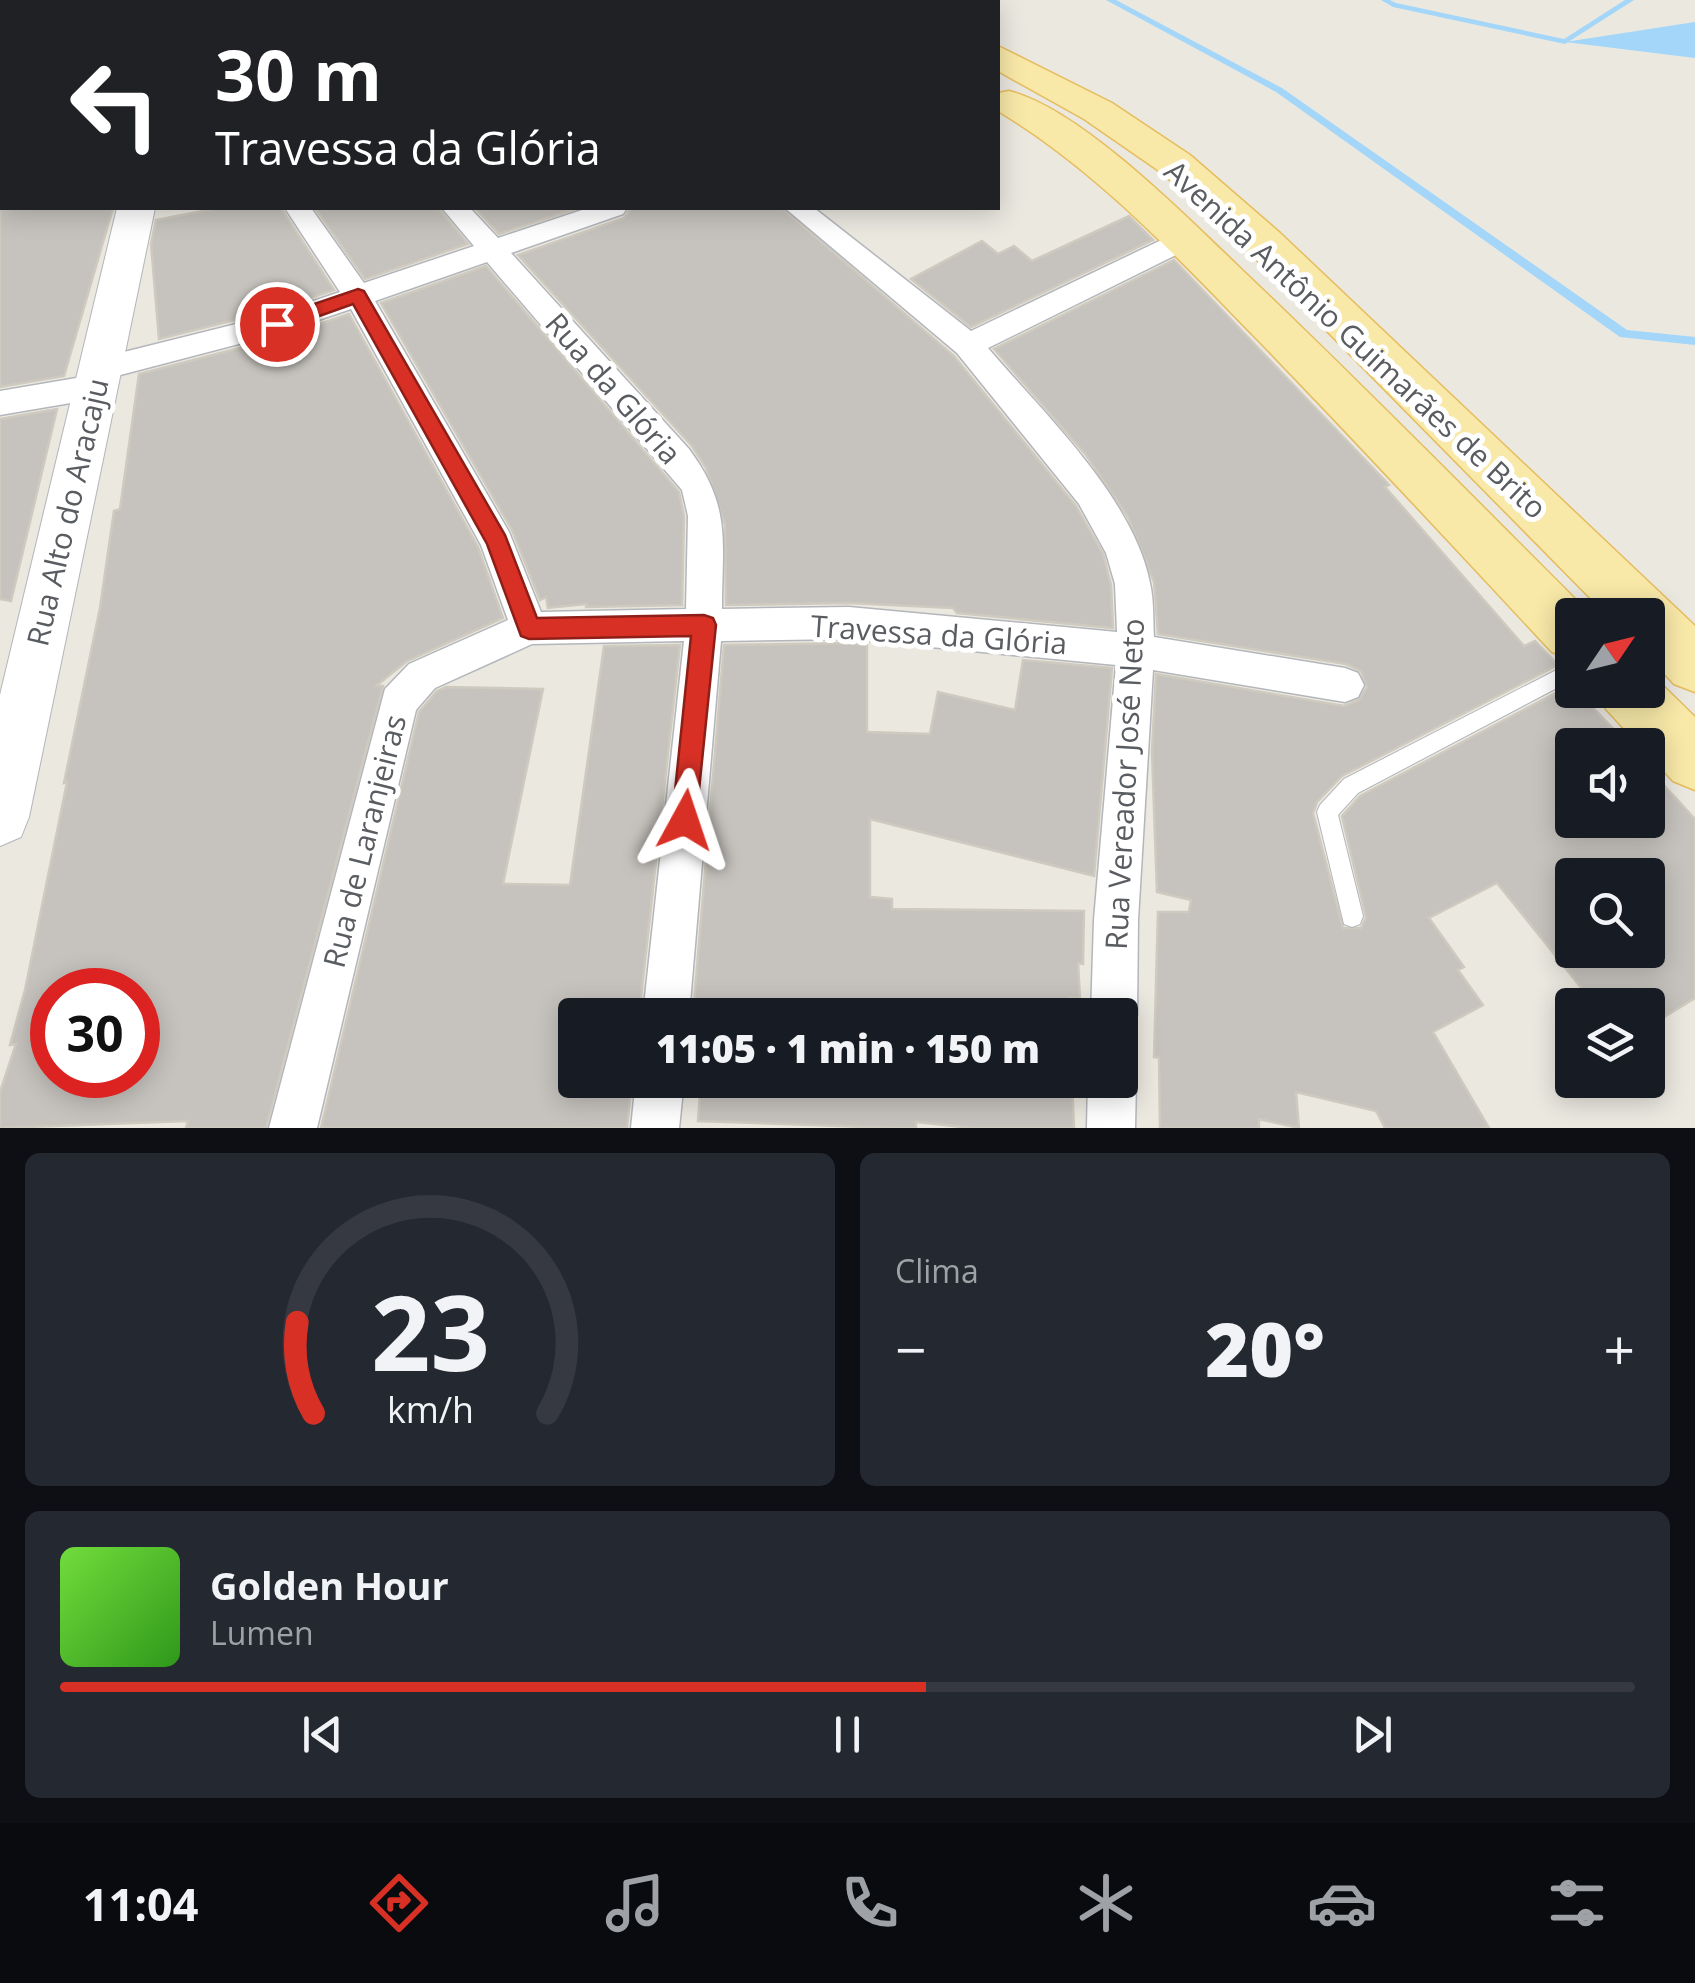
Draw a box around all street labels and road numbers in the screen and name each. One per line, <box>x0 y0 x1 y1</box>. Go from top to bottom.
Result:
street label: Avenida Antônio Guimarães de Brito <box>1156 151 1556 527</box>
street label: Rua da Glória <box>537 304 691 472</box>
street label: Rua Alto do Aracaju <box>16 374 118 650</box>
street label: Travessa da Glória <box>809 605 1069 663</box>
street label: Rua Vereador José Neto <box>1095 617 1153 951</box>
street label: Rua de Laranjeiras <box>313 710 415 972</box>

